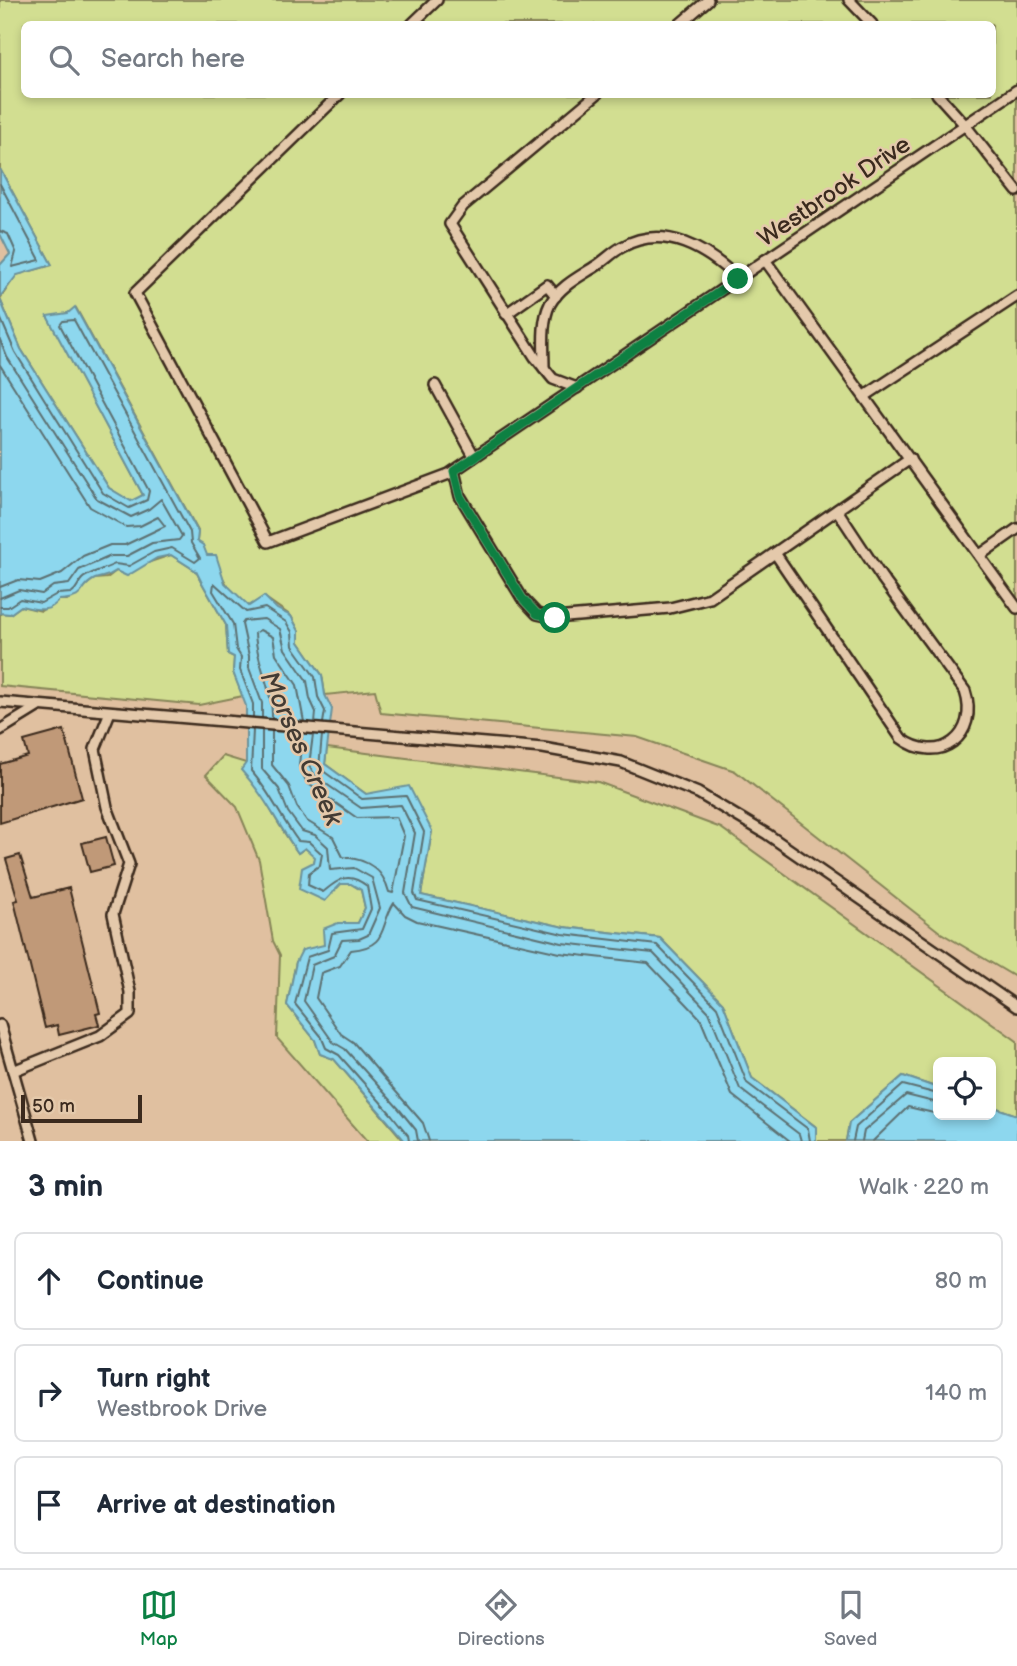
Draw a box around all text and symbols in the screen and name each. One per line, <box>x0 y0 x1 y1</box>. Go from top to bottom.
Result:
search box <box>21 21 996 98</box>
icon: search <box>45 41 83 79</box>
text: Search here <box>101 44 245 75</box>
street label: Westbrook Drive <box>753 130 916 253</box>
route end <box>722 263 753 294</box>
route start <box>539 602 570 633</box>
water label: Morses Creek <box>253 667 349 832</box>
map controls <box>933 1057 996 1120</box>
button: locate <box>933 1057 996 1120</box>
scale bar <box>21 1092 142 1124</box>
text: 50 m <box>32 1095 75 1118</box>
text: 3 min <box>28 1169 103 1205</box>
text: Walk · 220 m <box>859 1173 989 1201</box>
icon: ahead <box>30 1262 68 1300</box>
text: Continue <box>97 1266 204 1297</box>
text: 80 m <box>935 1267 987 1295</box>
text: Turn right <box>97 1364 210 1395</box>
icon: right <box>30 1374 68 1412</box>
text: 140 m <box>925 1379 987 1407</box>
text: Westbrook Drive <box>97 1395 267 1423</box>
icon: arrive <box>30 1486 68 1524</box>
text: Arrive at destination <box>97 1490 336 1521</box>
tab: Map <box>140 1586 178 1651</box>
tab: Directions <box>457 1586 545 1651</box>
tab: Saved <box>824 1586 877 1651</box>

